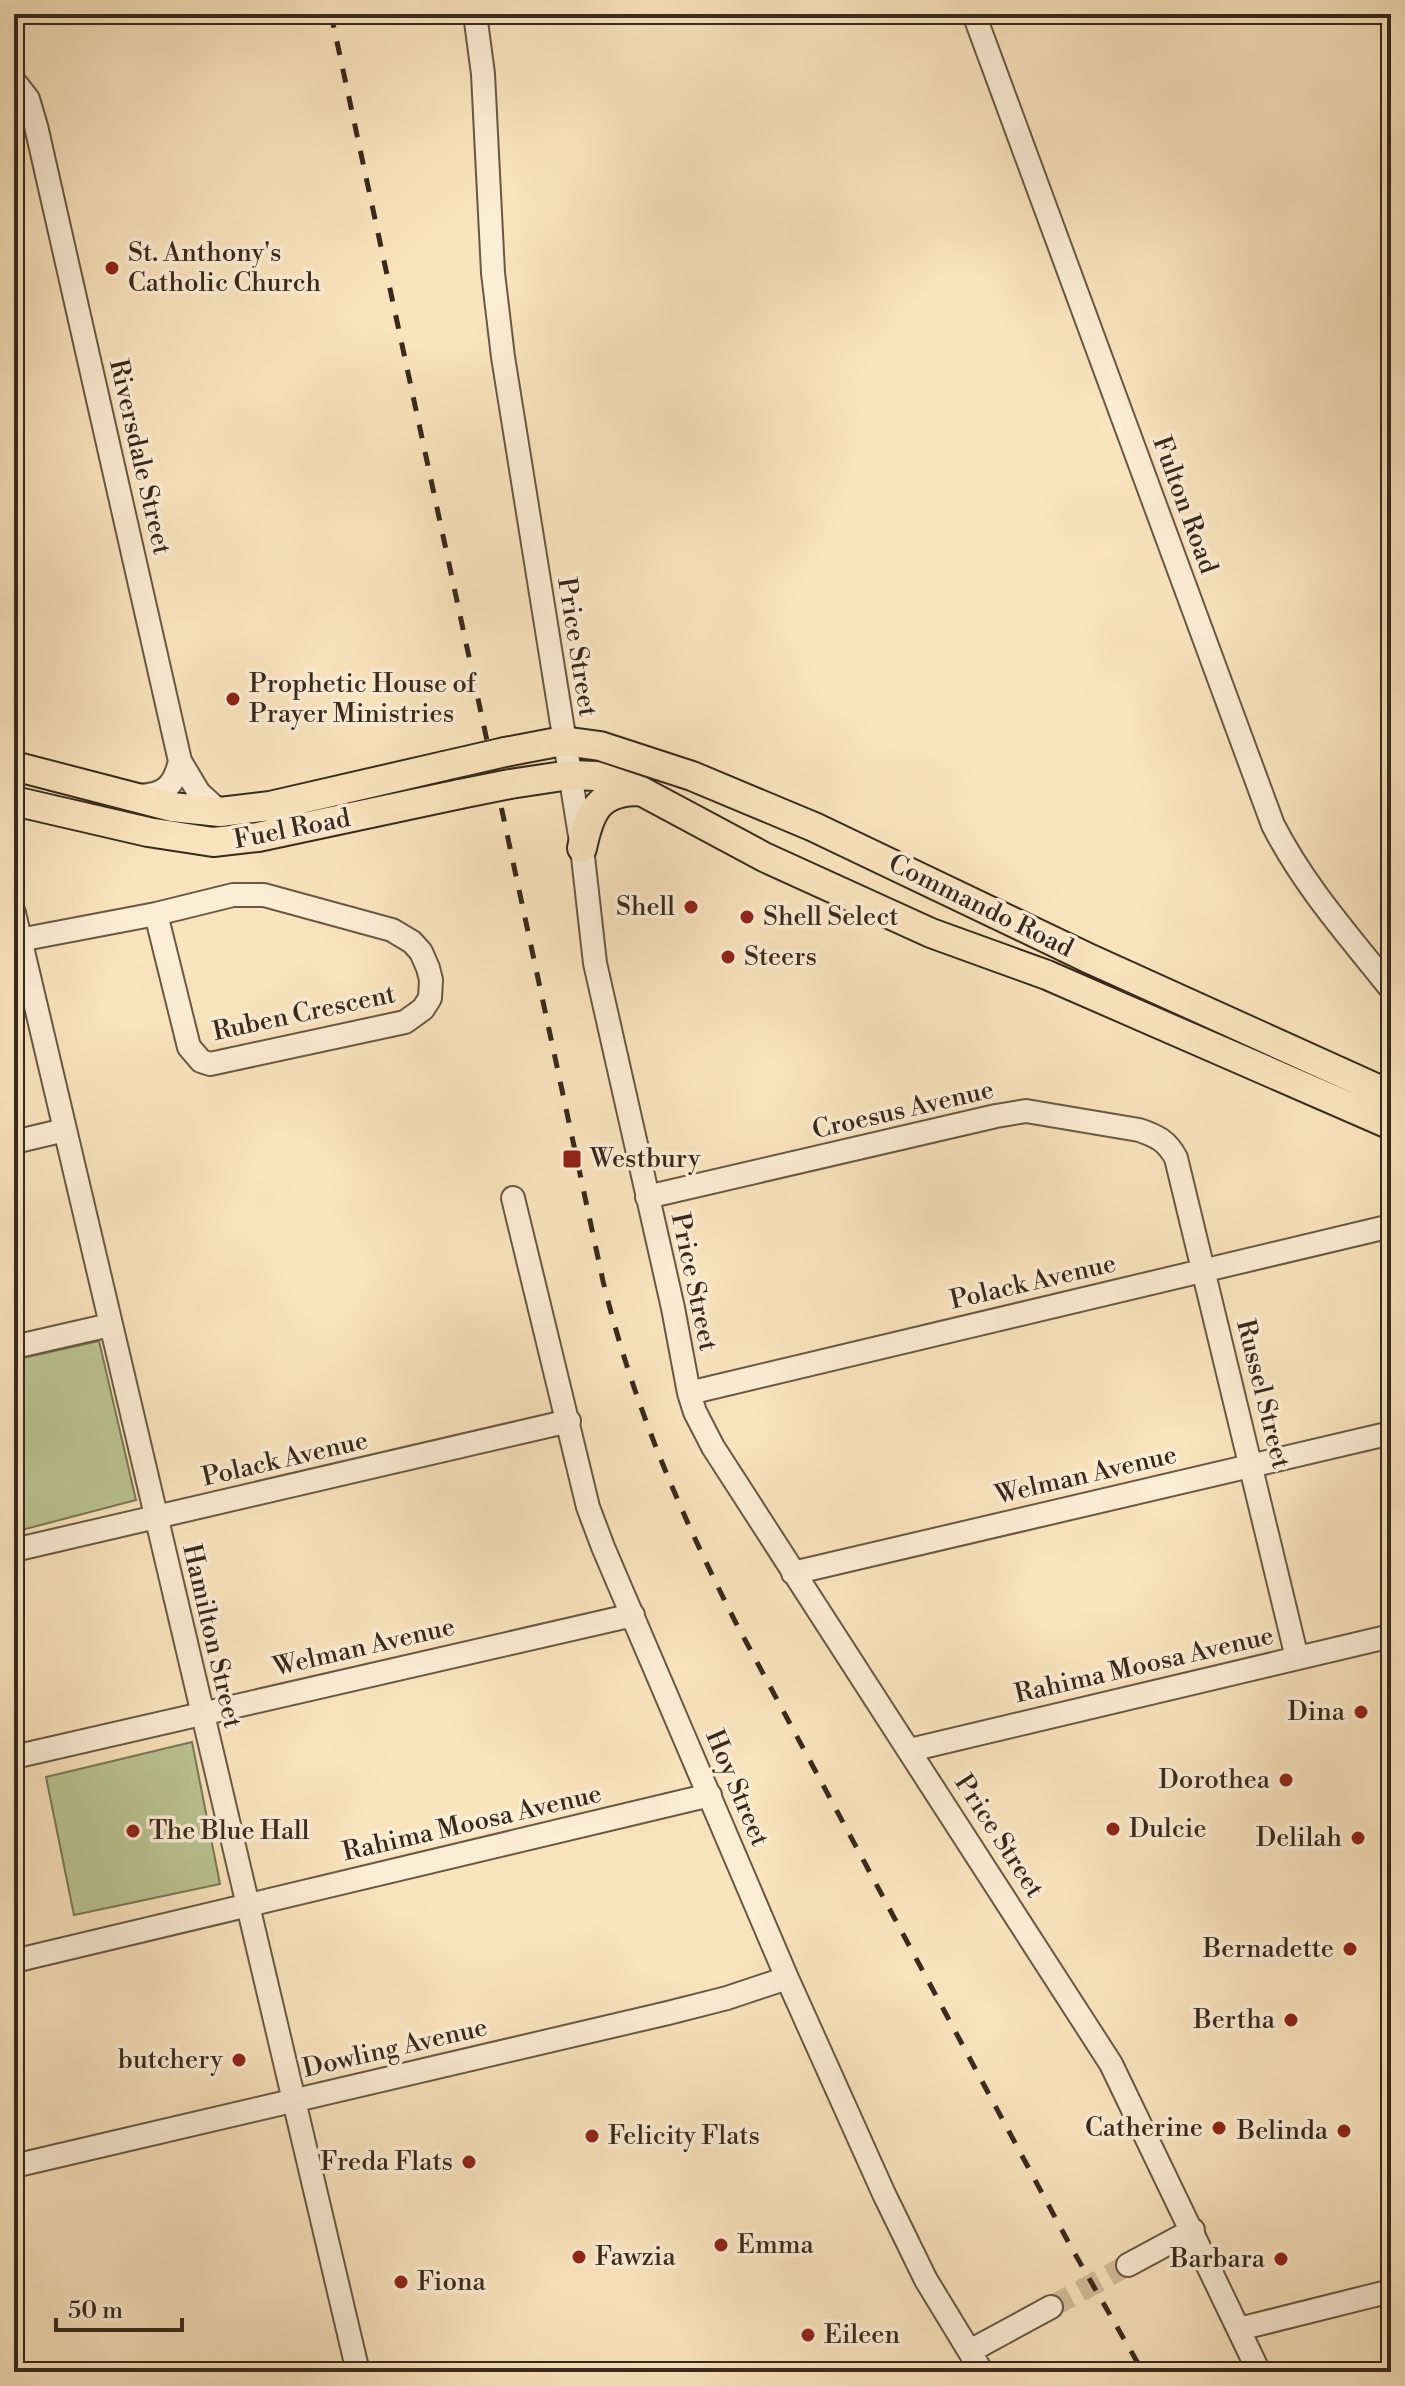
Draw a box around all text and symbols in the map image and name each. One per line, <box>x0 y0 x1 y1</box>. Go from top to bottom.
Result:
place label: St. Anthony's Catholic Church <box>128 237 321 299</box>
marker: St. Anthony's Catholic Church <box>103 259 121 277</box>
street label: Riversdale Street <box>102 356 178 558</box>
street label: Fulton Road <box>1145 432 1225 578</box>
street label: Price Street <box>550 575 604 719</box>
place label: Prophetic House of Prayer Ministries <box>249 668 478 730</box>
marker: Prophetic House of Prayer Ministries <box>224 690 242 708</box>
street label: Fuel Road <box>231 802 353 856</box>
street label: Commando Road <box>883 847 1079 965</box>
place label: Shell <box>616 891 675 923</box>
marker: Shell <box>682 898 700 916</box>
place label: Shell Select <box>763 901 899 933</box>
marker: Shell Select <box>738 908 756 926</box>
place label: Steers <box>744 941 817 973</box>
marker: Steers <box>719 948 737 966</box>
street label: Ruben Crescent <box>210 978 398 1048</box>
street label: Croesus Avenue <box>809 1074 997 1146</box>
place label: Westbury <box>589 1143 701 1175</box>
marker: Westbury <box>561 1148 583 1170</box>
street label: Price Street <box>664 1210 724 1354</box>
street label: Polack Avenue <box>947 1247 1119 1317</box>
street label: Russel Street <box>1229 1316 1297 1472</box>
street label: Polack Avenue <box>199 1424 371 1494</box>
street label: Welman Avenue <box>991 1439 1180 1512</box>
street label: Hamilton Street <box>175 1541 249 1731</box>
street label: Welman Avenue <box>269 1611 458 1684</box>
street label: Rahima Moosa Avenue <box>1011 1620 1277 1710</box>
place label: Dina <box>1288 1696 1346 1728</box>
marker: Dina <box>1352 1703 1370 1721</box>
street label: Hoy Street <box>698 1725 776 1851</box>
place label: Dorothea <box>1159 1764 1271 1796</box>
street label: Price Street <box>947 1768 1051 1904</box>
marker: Dorothea <box>1277 1771 1295 1789</box>
street label: Rahima Moosa Avenue <box>339 1778 605 1868</box>
place label: Dulcie <box>1129 1813 1207 1845</box>
place label: The Blue Hall <box>149 1815 310 1847</box>
marker: Dulcie <box>1104 1820 1122 1838</box>
marker: The Blue Hall <box>124 1822 142 1840</box>
place label: Delilah <box>1256 1822 1342 1854</box>
marker: Delilah <box>1349 1829 1367 1847</box>
place label: Bernadette <box>1202 1933 1334 1965</box>
marker: Bernadette <box>1341 1940 1359 1958</box>
place label: Bertha <box>1192 2004 1276 2036</box>
street label: Dowling Avenue <box>300 2011 490 2085</box>
marker: Bertha <box>1282 2011 1300 2029</box>
place label: butchery <box>118 2044 223 2076</box>
marker: butchery <box>230 2051 248 2069</box>
place label: Catherine <box>1085 2112 1203 2144</box>
place label: Belinda <box>1236 2115 1329 2147</box>
marker: Catherine <box>1210 2119 1228 2137</box>
place label: Felicity Flats <box>608 2120 760 2152</box>
marker: Belinda <box>1335 2122 1353 2140</box>
marker: Felicity Flats <box>583 2127 601 2145</box>
place label: Freda Flats <box>320 2146 453 2178</box>
marker: Freda Flats <box>460 2153 478 2171</box>
place label: Emma <box>737 2229 815 2261</box>
marker: Emma <box>712 2236 730 2254</box>
place label: Fawzia <box>595 2241 676 2273</box>
place label: Barbara <box>1169 2243 1266 2275</box>
marker: Fawzia <box>570 2248 588 2266</box>
marker: Barbara <box>1272 2250 1290 2268</box>
place label: Fiona <box>417 2266 486 2298</box>
marker: Fiona <box>392 2273 410 2291</box>
scale bar <box>56 2282 182 2332</box>
text: 50 m <box>68 2296 123 2326</box>
place label: Eileen <box>824 2319 900 2351</box>
marker: Eileen <box>799 2326 817 2344</box>

